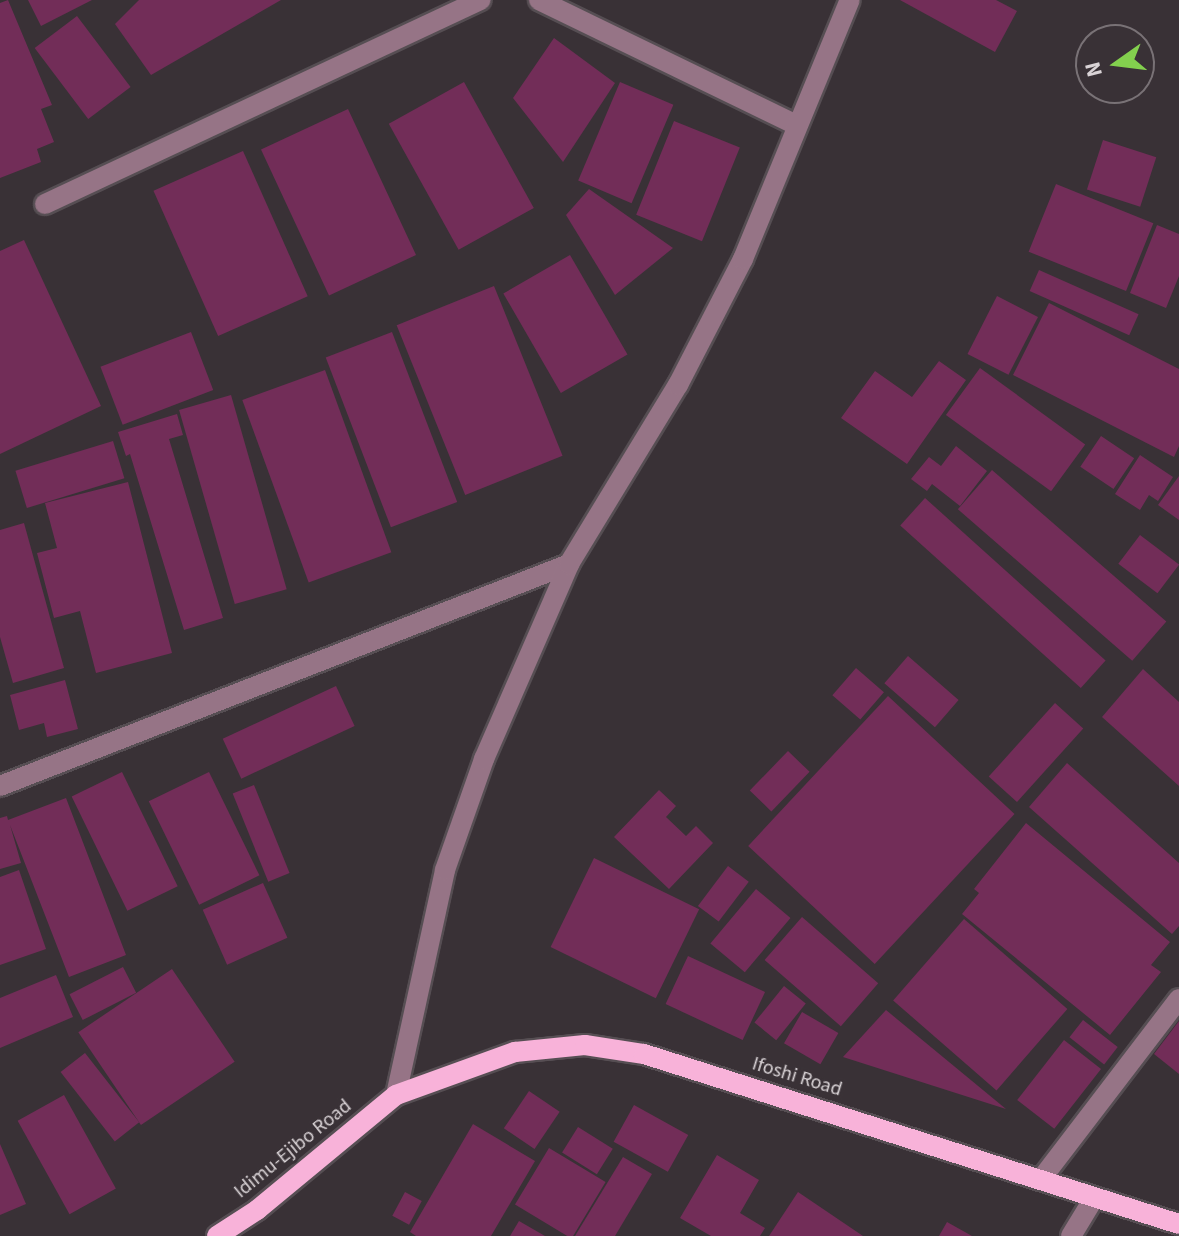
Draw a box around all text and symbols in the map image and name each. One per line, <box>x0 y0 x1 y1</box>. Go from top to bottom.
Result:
north arrow <box>1075 24 1155 104</box>
text: N <box>1076 58 1111 80</box>
street label: Ifoshi Road <box>749 1052 845 1102</box>
street label: Idimu-Ejibo Road <box>229 1094 357 1204</box>

